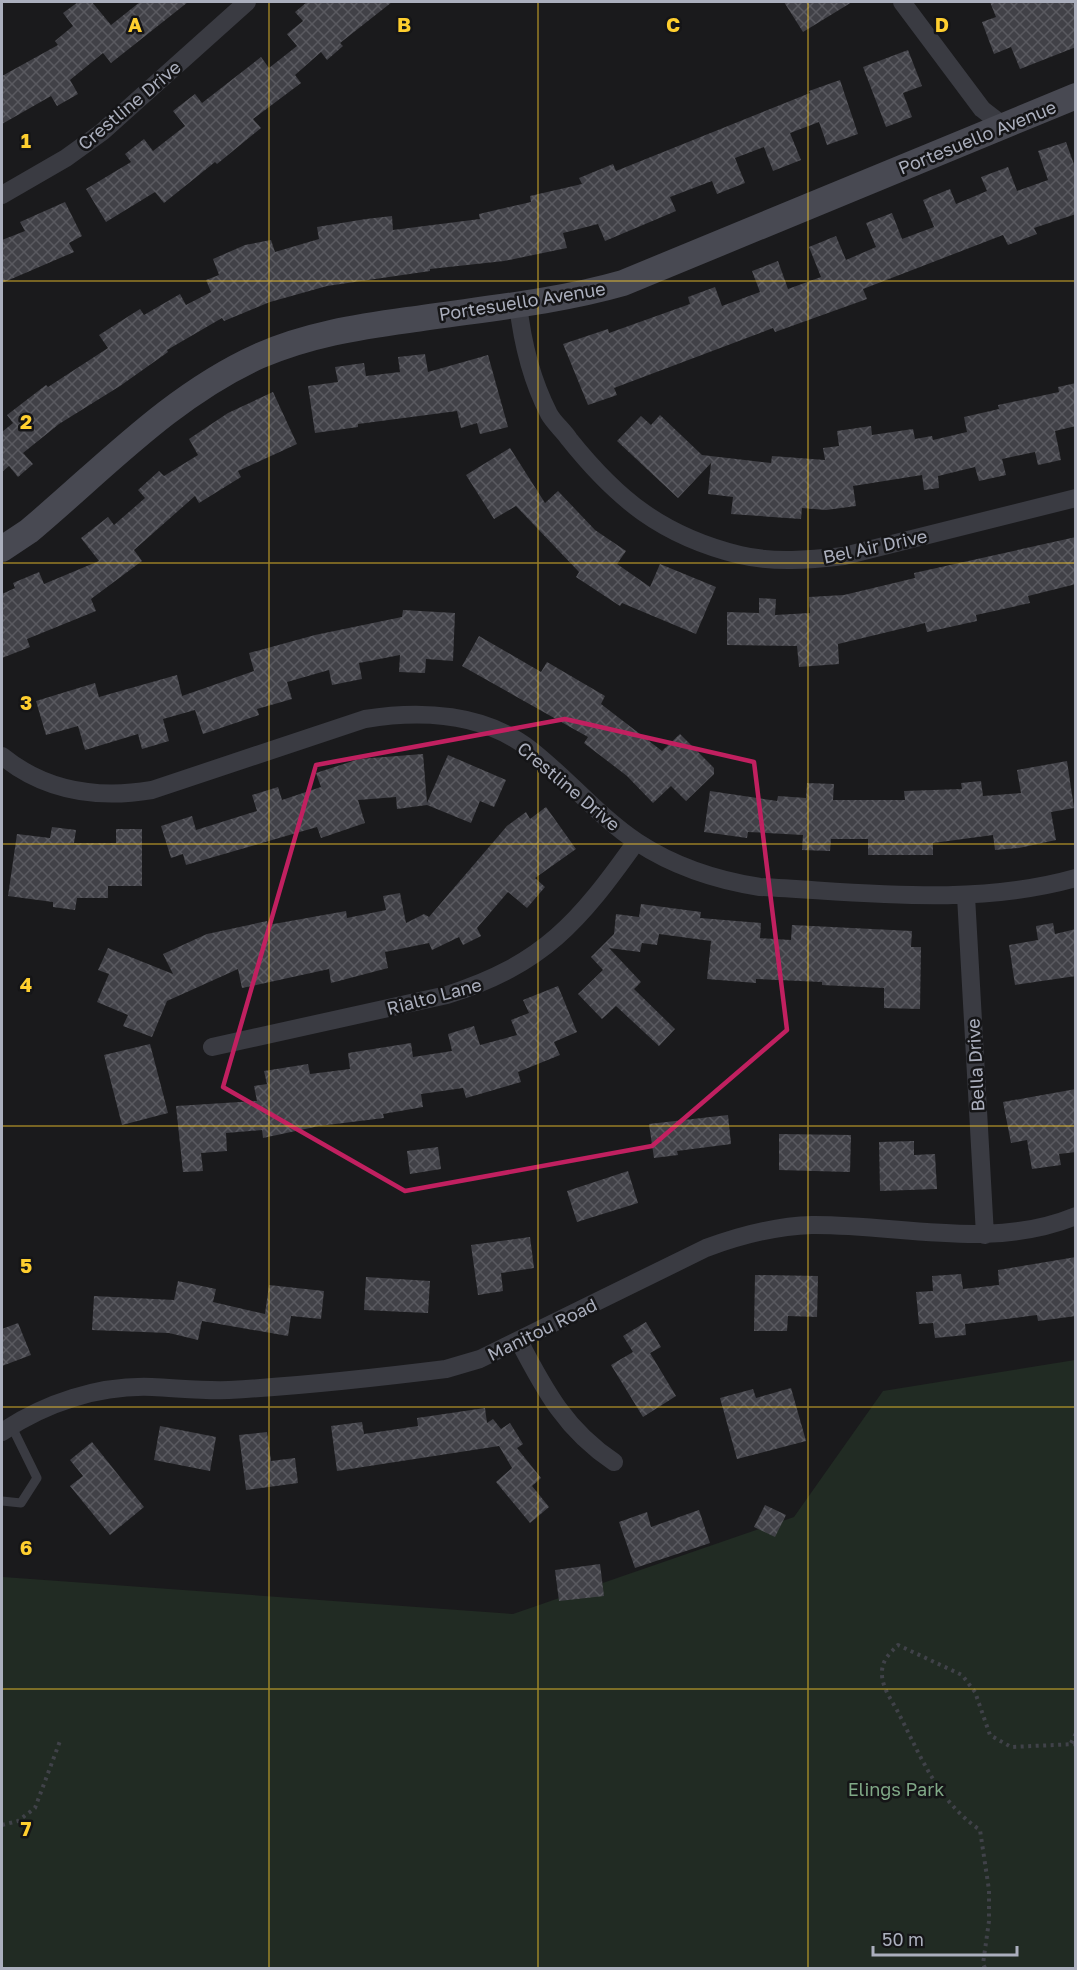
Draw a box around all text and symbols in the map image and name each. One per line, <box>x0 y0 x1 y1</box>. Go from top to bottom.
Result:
text: A <box>128 12 142 36</box>
text: B <box>397 12 411 36</box>
text: C <box>666 12 680 36</box>
text: D <box>935 12 949 36</box>
street label: Crestline Drive <box>73 56 185 154</box>
street label: Portesuello Avenue <box>895 95 1059 179</box>
text: 1 <box>21 128 31 152</box>
street label: Portesuello Avenue <box>437 277 607 325</box>
text: 2 <box>20 409 32 433</box>
street label: Bel Air Drive <box>821 524 929 568</box>
text: 3 <box>20 690 32 714</box>
street label: Crestline Drive <box>513 737 625 835</box>
text: 4 <box>20 972 32 996</box>
street label: Rialto Lane <box>384 973 484 1019</box>
street label: Bella Drive <box>962 1018 988 1112</box>
text: 5 <box>20 1253 32 1277</box>
street label: Manitou Road <box>484 1293 600 1365</box>
text: 6 <box>20 1535 32 1559</box>
park label: Elings Park <box>848 1778 944 1800</box>
text: 7 <box>21 1816 32 1840</box>
scale bar <box>873 1919 1017 1957</box>
text: 50 m <box>882 1928 924 1950</box>

